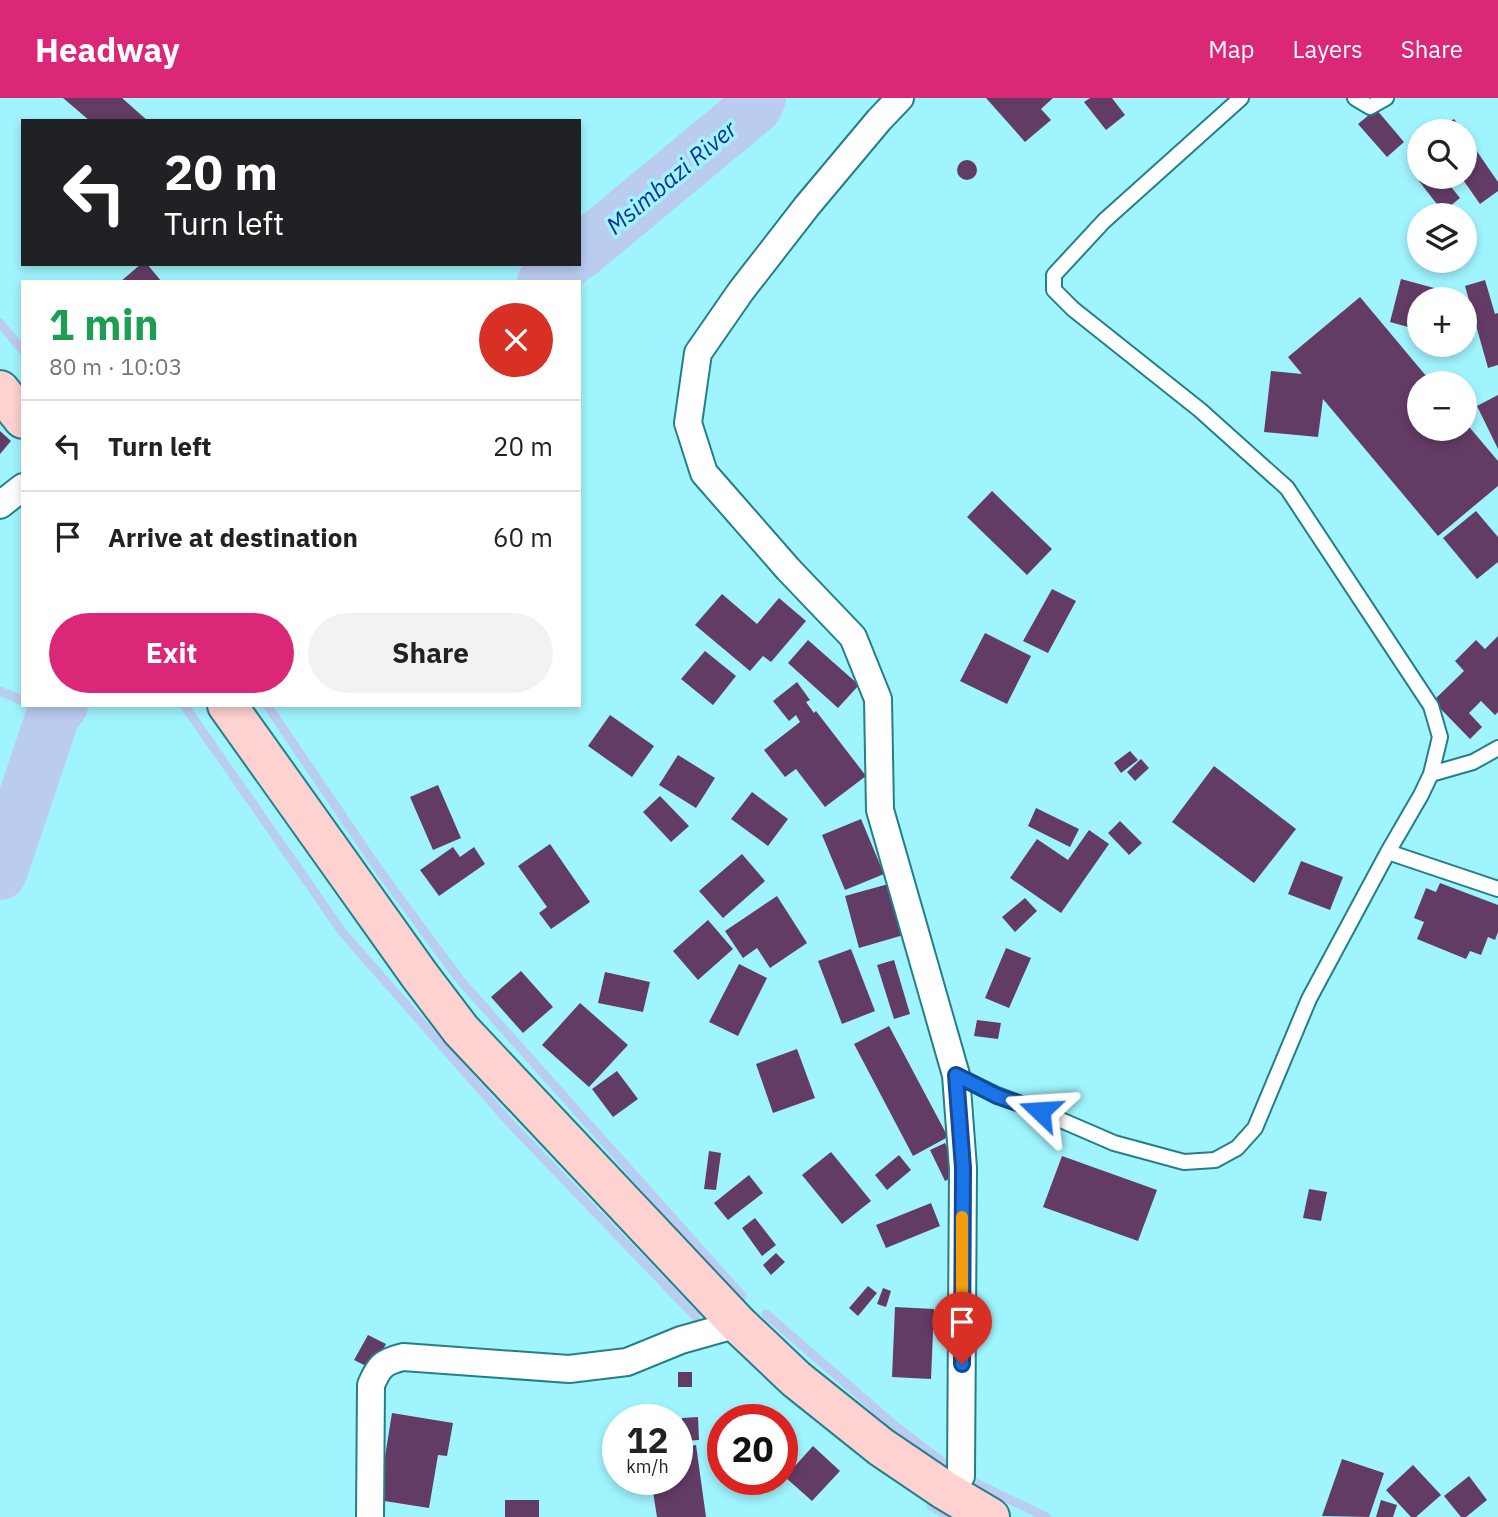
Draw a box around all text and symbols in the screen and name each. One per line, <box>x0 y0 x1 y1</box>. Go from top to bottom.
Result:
text: Headway <box>35 28 180 71</box>
text: Map <box>1208 33 1255 65</box>
text: Layers <box>1293 33 1363 65</box>
text: Share <box>1401 33 1463 65</box>
water label: Msimbazi River <box>599 112 744 241</box>
map controls <box>1407 119 1477 441</box>
button: search <box>1407 119 1477 189</box>
text: 20 m <box>164 140 278 203</box>
icon: left <box>49 147 140 238</box>
text: Turn left <box>164 202 284 244</box>
button: layers <box>1407 203 1477 273</box>
button: + <box>1407 287 1477 357</box>
text: 1 min <box>49 297 159 352</box>
button: close <box>479 303 553 377</box>
text: 80 m · 10:03 <box>49 351 182 381</box>
button: − <box>1407 371 1477 441</box>
icon: left <box>49 427 87 465</box>
text: Turn left <box>108 429 211 463</box>
text: 20 m <box>493 429 553 463</box>
icon: arrive <box>49 518 87 556</box>
text: Arrive at destination <box>108 520 358 554</box>
text: 60 m <box>493 520 553 554</box>
button: Exit <box>49 613 294 693</box>
button: Share <box>308 613 553 693</box>
position arrow <box>1003 1074 1077 1148</box>
pin <box>932 1292 992 1364</box>
icon: arrive <box>943 1303 981 1341</box>
speed limit sign: 20 <box>707 1404 798 1495</box>
text: 12 <box>626 1417 669 1463</box>
text: km/h <box>626 1455 669 1478</box>

